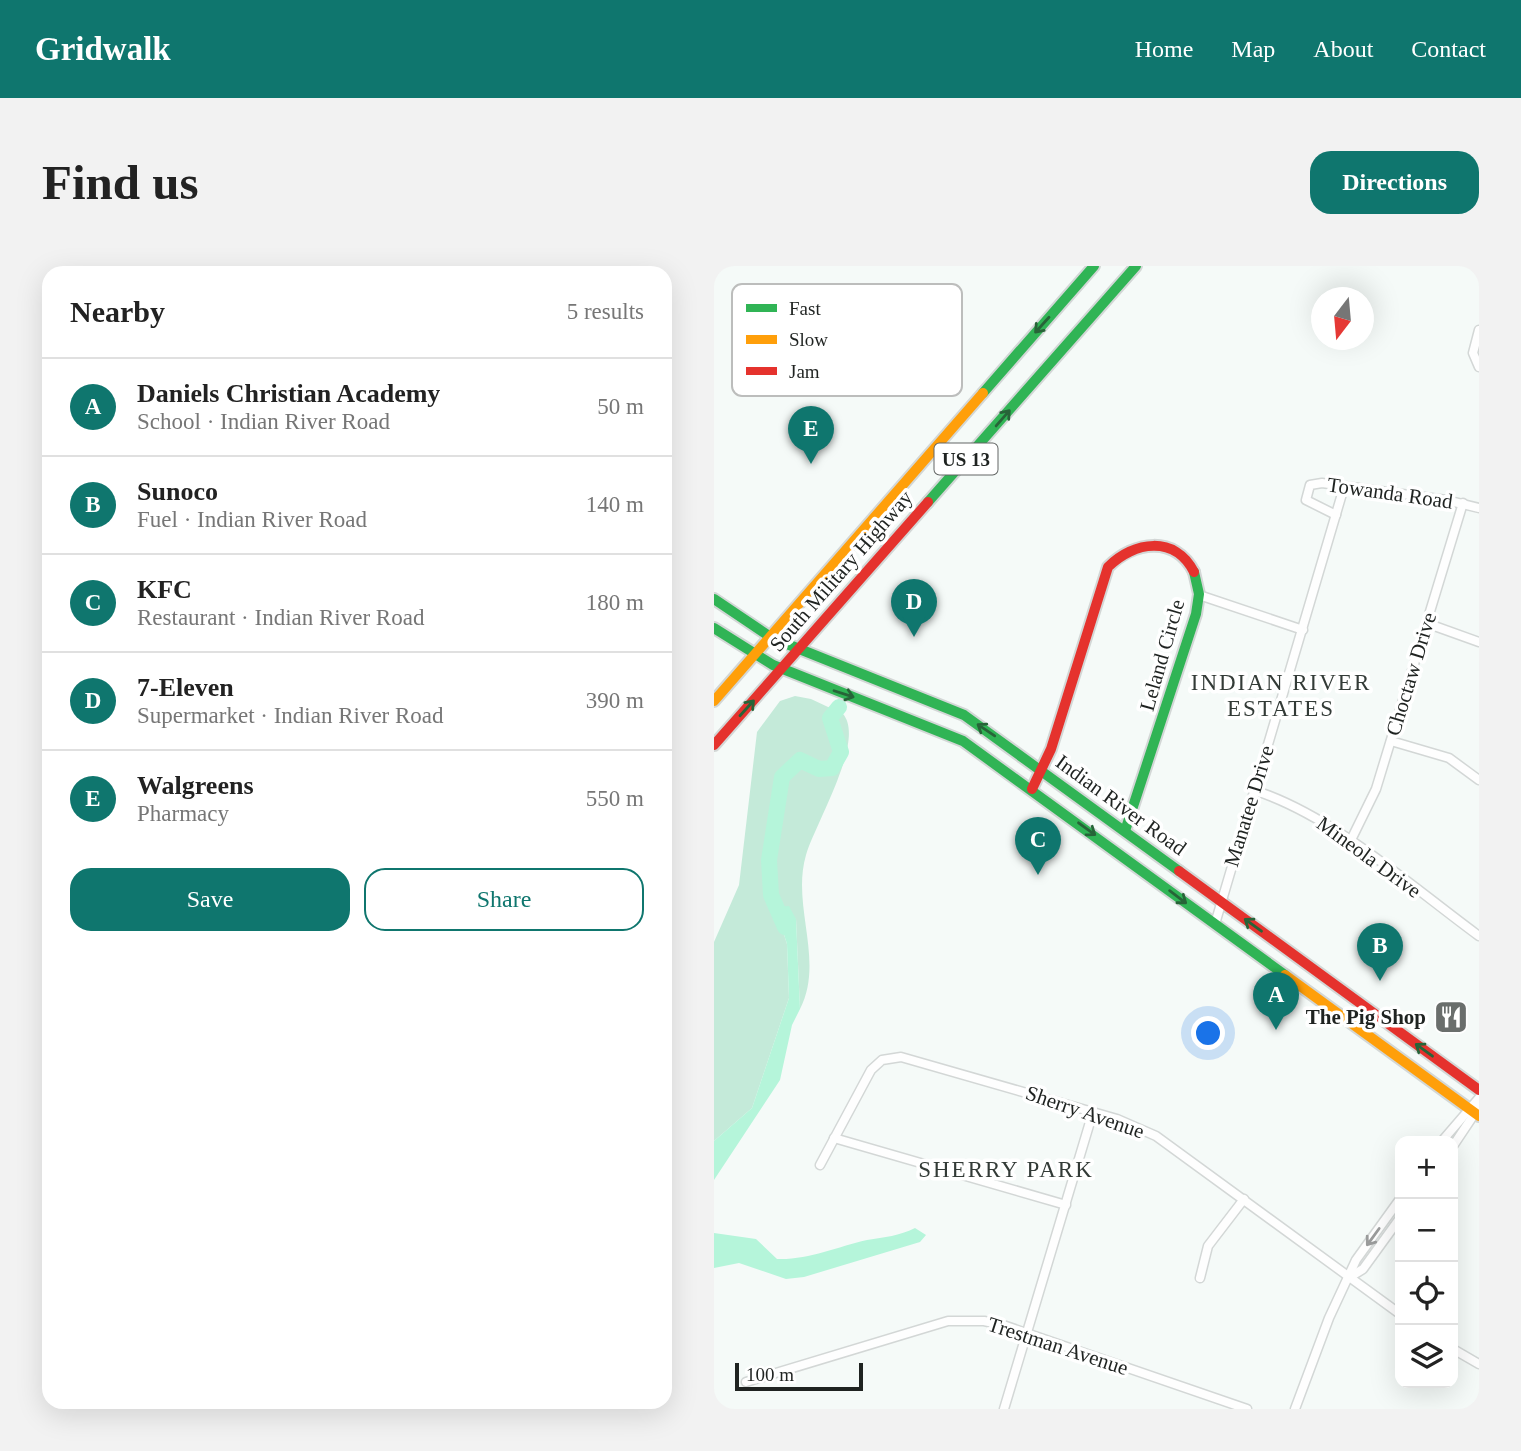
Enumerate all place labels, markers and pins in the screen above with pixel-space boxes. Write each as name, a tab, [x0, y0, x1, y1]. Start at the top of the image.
pin: E	[788, 406, 834, 464]
pin: D	[891, 579, 937, 637]
pin: C	[1015, 817, 1061, 875]
pin: B	[1357, 923, 1403, 981]
pin: A	[1253, 972, 1299, 1030]
restaurant icon: The Pig Shop	[1432, 998, 1470, 1036]
place label: The Pig Shop	[1306, 1005, 1426, 1029]

